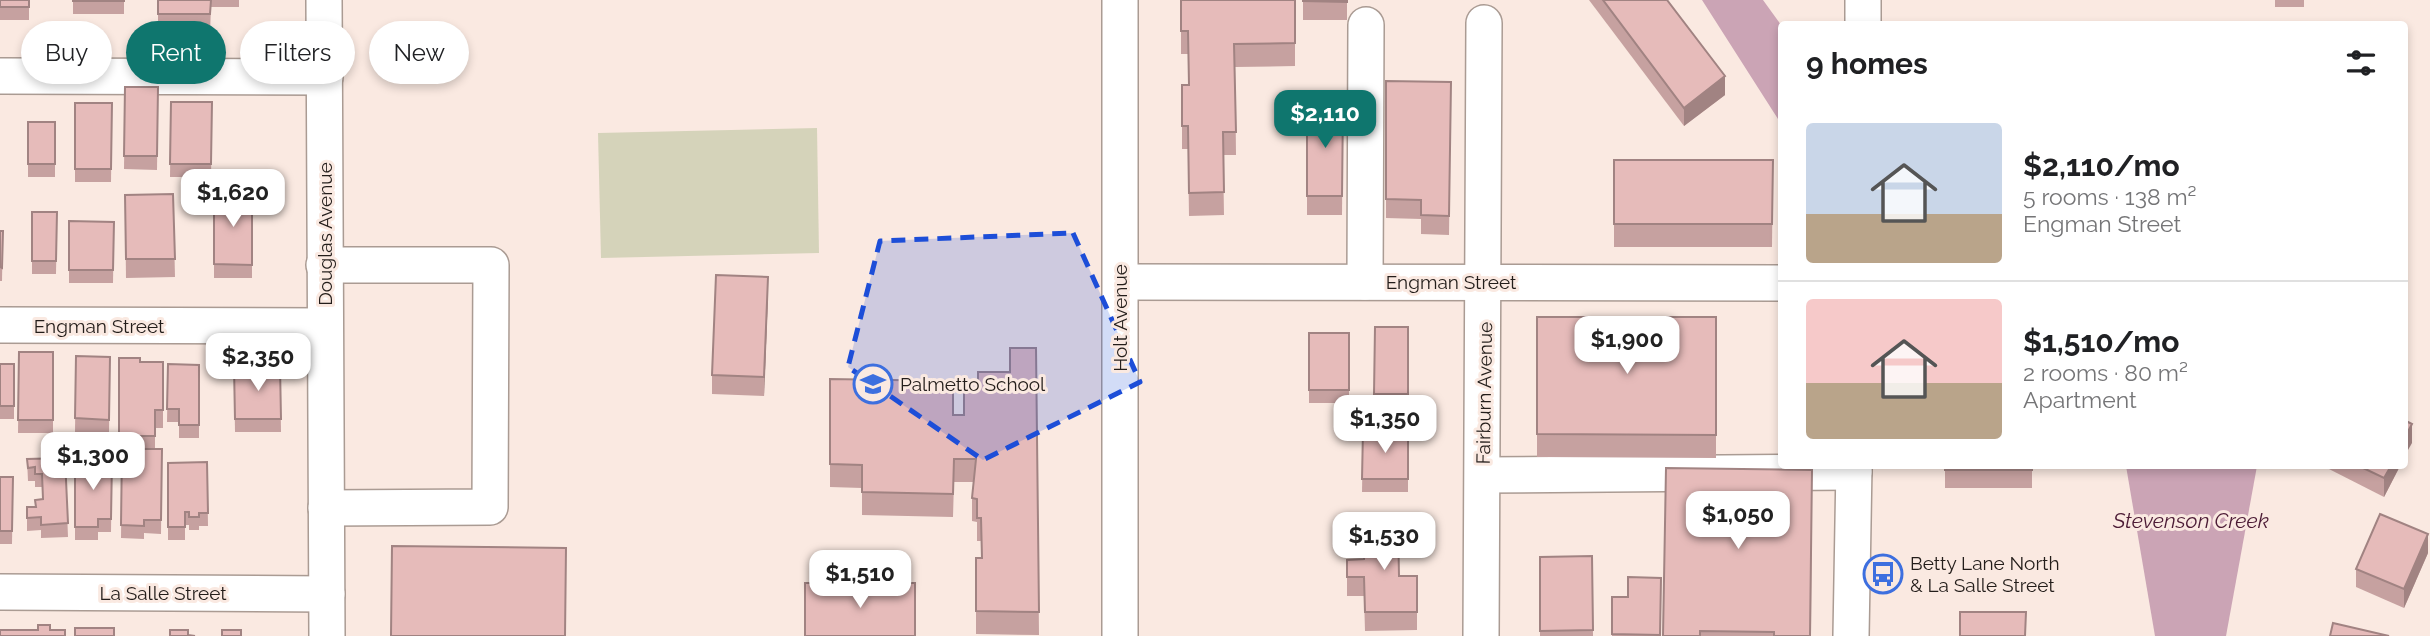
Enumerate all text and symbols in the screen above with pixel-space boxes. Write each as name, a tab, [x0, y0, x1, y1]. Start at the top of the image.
chip: Buy	[21, 21, 112, 84]
chip: Rent	[126, 21, 226, 84]
chip: Filters	[240, 21, 355, 84]
chip: New	[369, 21, 469, 84]
icon: filters	[2342, 44, 2380, 82]
text: 9 homes	[1806, 46, 1928, 81]
pin: $2,110	[1268, 90, 1382, 150]
text: $2,110	[1290, 99, 1360, 126]
text: $2,110/mo	[2023, 148, 2180, 183]
icon: home	[1862, 151, 1946, 235]
street label: Douglas Avenue	[314, 162, 336, 306]
pin: $1,620	[176, 170, 290, 229]
text: $1,620	[197, 178, 269, 205]
text: 5 rooms · 138 m²	[2023, 183, 2197, 210]
text: Engman Street	[2023, 210, 2181, 237]
street label: Holt Avenue	[1109, 264, 1131, 372]
street label: Engman Street	[1386, 271, 1517, 293]
street label: Engman Street	[34, 315, 165, 337]
pin: $1,900	[1570, 316, 1684, 376]
street label: Fairburn Avenue	[1472, 321, 1496, 465]
text: $1,510/mo	[2023, 324, 2179, 359]
text: $1,900	[1590, 325, 1664, 352]
icon: home	[1862, 327, 1946, 411]
pin: $2,350	[201, 334, 315, 393]
text: $2,350	[222, 342, 294, 369]
text: 2 rooms · 80 m²	[2023, 359, 2188, 386]
school or university icon: Palmetto School	[852, 363, 894, 405]
place label: Palmetto School	[900, 373, 1046, 395]
text: Apartment	[2023, 386, 2137, 413]
pin: $1,350	[1328, 396, 1442, 455]
text: $1,350	[1350, 404, 1420, 431]
pin: $1,300	[36, 433, 150, 492]
text: $1,300	[57, 441, 129, 468]
pin: $1,050	[1681, 491, 1795, 551]
text: $1,050	[1702, 500, 1774, 527]
water label: Stevenson Creek	[2112, 508, 2269, 533]
pin: $1,530	[1327, 512, 1441, 572]
text: $1,530	[1349, 521, 1419, 548]
pin: $1,510	[803, 550, 917, 610]
place label: Betty Lane North & La Salle Street	[1910, 552, 2060, 596]
bus stop icon: Betty Lane North & La Salle Street	[1862, 553, 1904, 595]
text: $1,510	[825, 559, 895, 586]
street label: La Salle Street	[99, 582, 227, 604]

